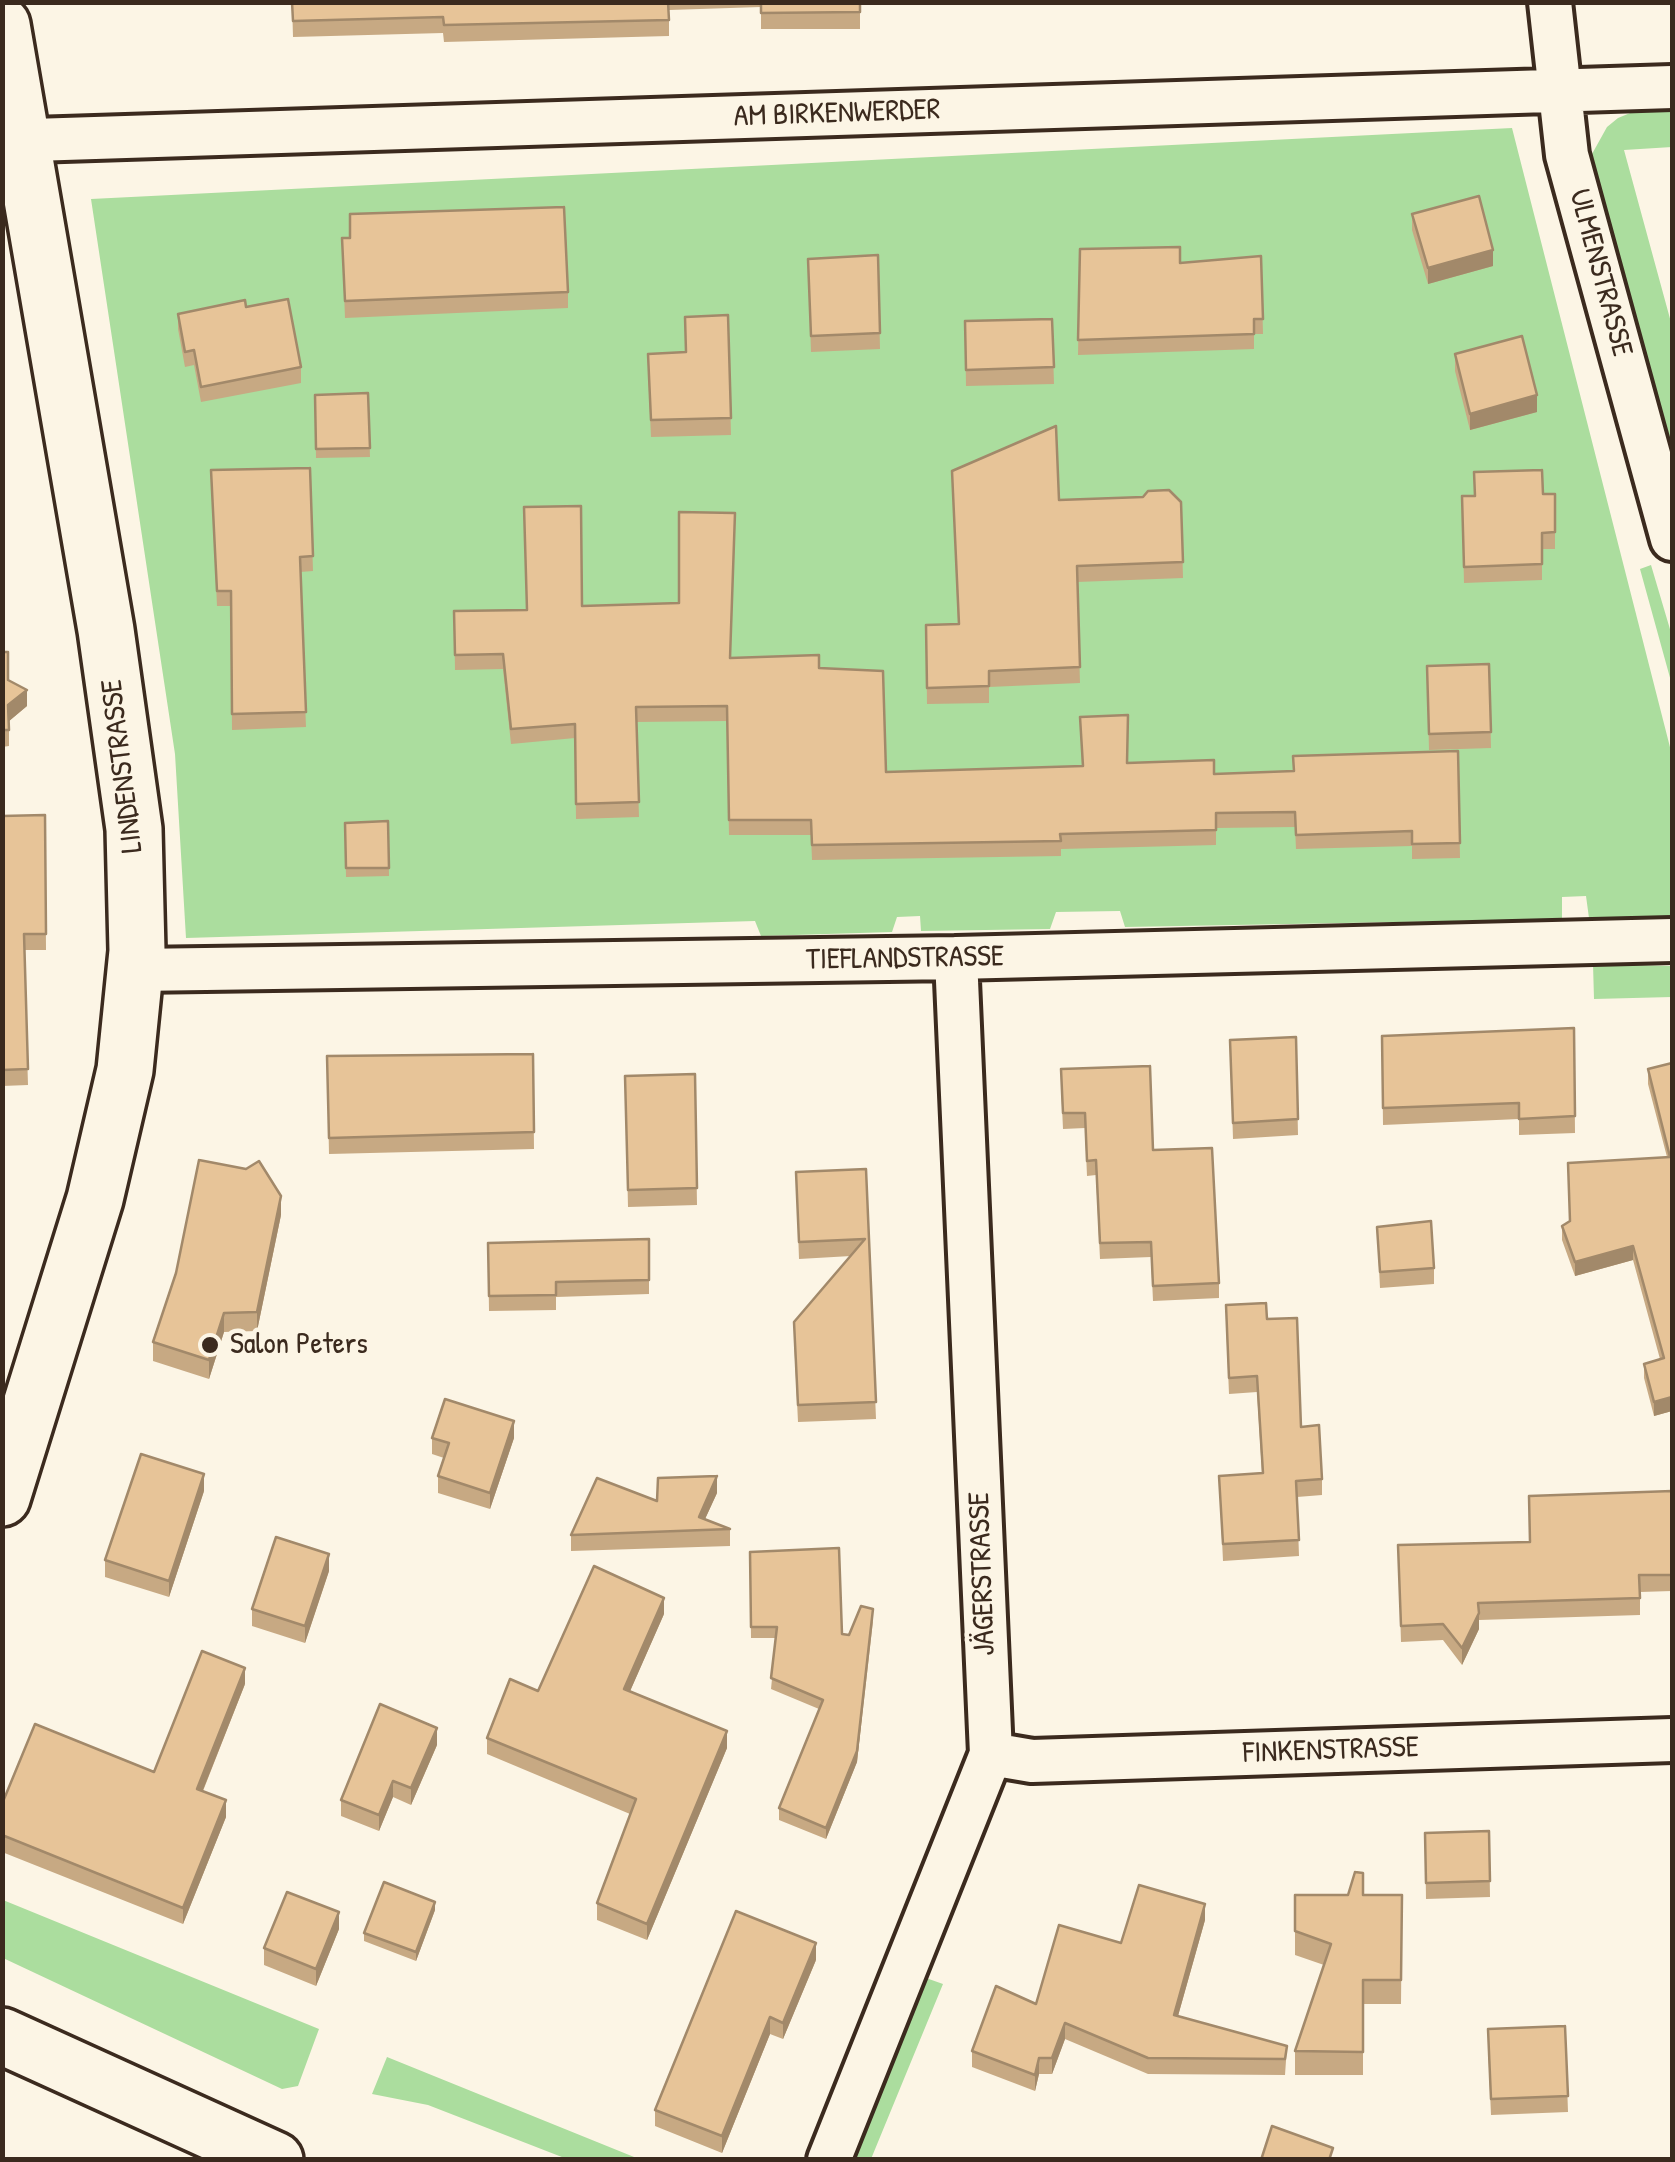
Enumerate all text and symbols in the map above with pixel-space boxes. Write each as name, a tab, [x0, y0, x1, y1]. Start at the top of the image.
street label: AM BIRKENWERDER	[733, 92, 941, 136]
street label: ULMENSTRASSE	[1560, 185, 1640, 361]
street label: LINDENSTRASSE	[95, 677, 151, 855]
street label: TIEFLANDSTRASSE	[805, 939, 1005, 979]
place label: Salon Peters	[230, 1327, 368, 1363]
marker: Salon Peters	[199, 1334, 221, 1356]
street label: JÄGERSTRASSE	[962, 1491, 1004, 1657]
street label: FINKENSTRASSE	[1242, 1730, 1420, 1772]

